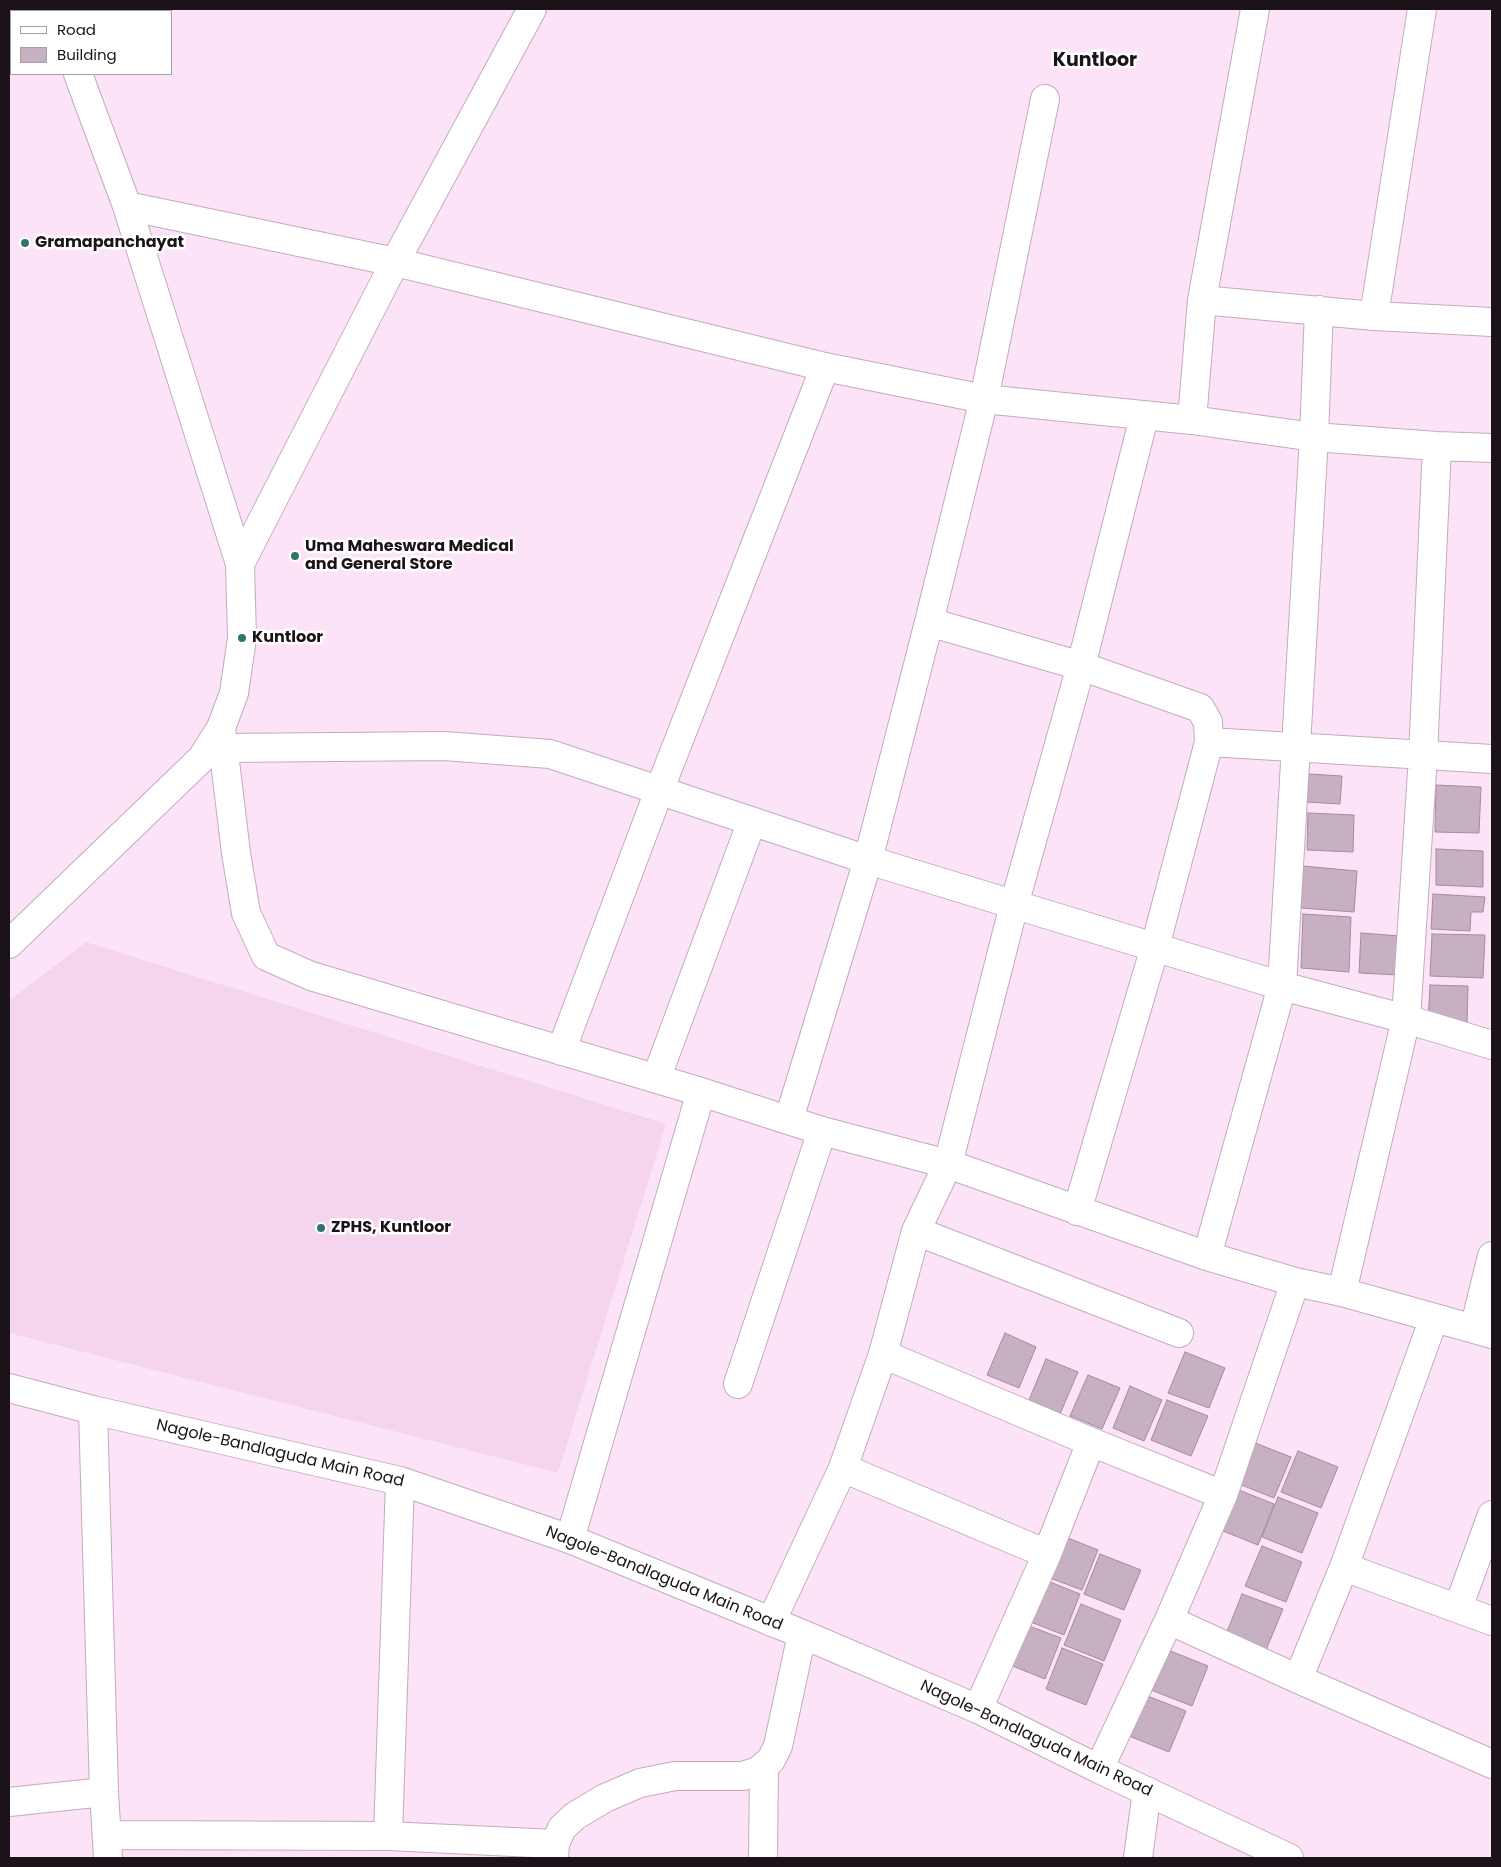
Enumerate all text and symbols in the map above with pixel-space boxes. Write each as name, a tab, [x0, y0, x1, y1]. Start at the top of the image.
legend	[10, 10, 172, 75]
text: Road	[57, 19, 96, 40]
text: Building	[57, 44, 117, 65]
district label: Kuntloor	[1053, 50, 1137, 72]
place label: Gramapanchayat	[35, 233, 184, 253]
marker: Gramapanchayat	[19, 237, 31, 249]
place label: Uma Maheswara Medical and General Store	[305, 537, 514, 575]
marker: Uma Maheswara Medical and General Store	[289, 550, 301, 562]
place label: Kuntloor	[252, 628, 323, 648]
marker: Kuntloor	[236, 632, 248, 644]
place label: ZPHS, Kuntloor	[331, 1218, 451, 1238]
marker: ZPHS, Kuntloor	[315, 1222, 327, 1234]
street label: Nagole-Bandlaguda Main Road	[154, 1416, 406, 1492]
street label: Nagole-Bandlaguda Main Road	[543, 1523, 785, 1635]
street label: Nagole-Bandlaguda Main Road	[917, 1677, 1155, 1801]

